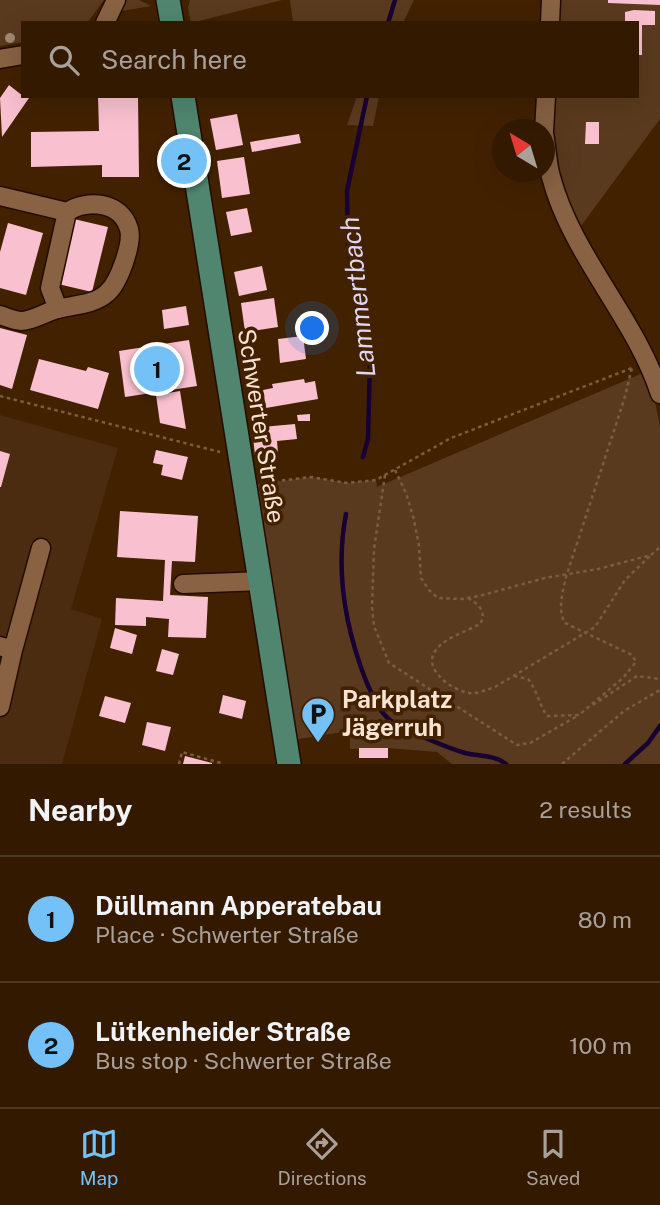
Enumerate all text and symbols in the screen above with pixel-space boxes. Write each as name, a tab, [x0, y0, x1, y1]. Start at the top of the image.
search box	[21, 21, 639, 98]
icon: search	[45, 41, 83, 79]
text: Search here	[101, 44, 247, 75]
north arrow	[492, 119, 555, 182]
pin: 2	[161, 135, 207, 187]
water label: Lammertbach	[334, 215, 381, 379]
your location	[295, 311, 329, 345]
street label: Schwerter Straße	[233, 327, 291, 525]
pin: 1	[134, 343, 180, 395]
place label: Parkplatz Jägerruh	[342, 685, 452, 741]
parking icon: Parkplatz Jägerruh	[299, 695, 337, 744]
text: Nearby	[28, 792, 132, 828]
text: 2 results	[539, 796, 632, 823]
text: Düllmann Apperatebau	[95, 890, 382, 921]
text: 1	[46, 906, 56, 933]
text: 80 m	[578, 906, 632, 933]
text: Place · Schwerter Straße	[95, 921, 359, 948]
text: Lütkenheider Straße	[95, 1016, 351, 1047]
text: 2	[44, 1032, 58, 1059]
text: 100 m	[569, 1032, 632, 1059]
text: Bus stop · Schwerter Straße	[95, 1047, 392, 1074]
tab: Map	[80, 1125, 118, 1189]
tab: Directions	[277, 1125, 367, 1189]
tab: Saved	[526, 1125, 580, 1189]

